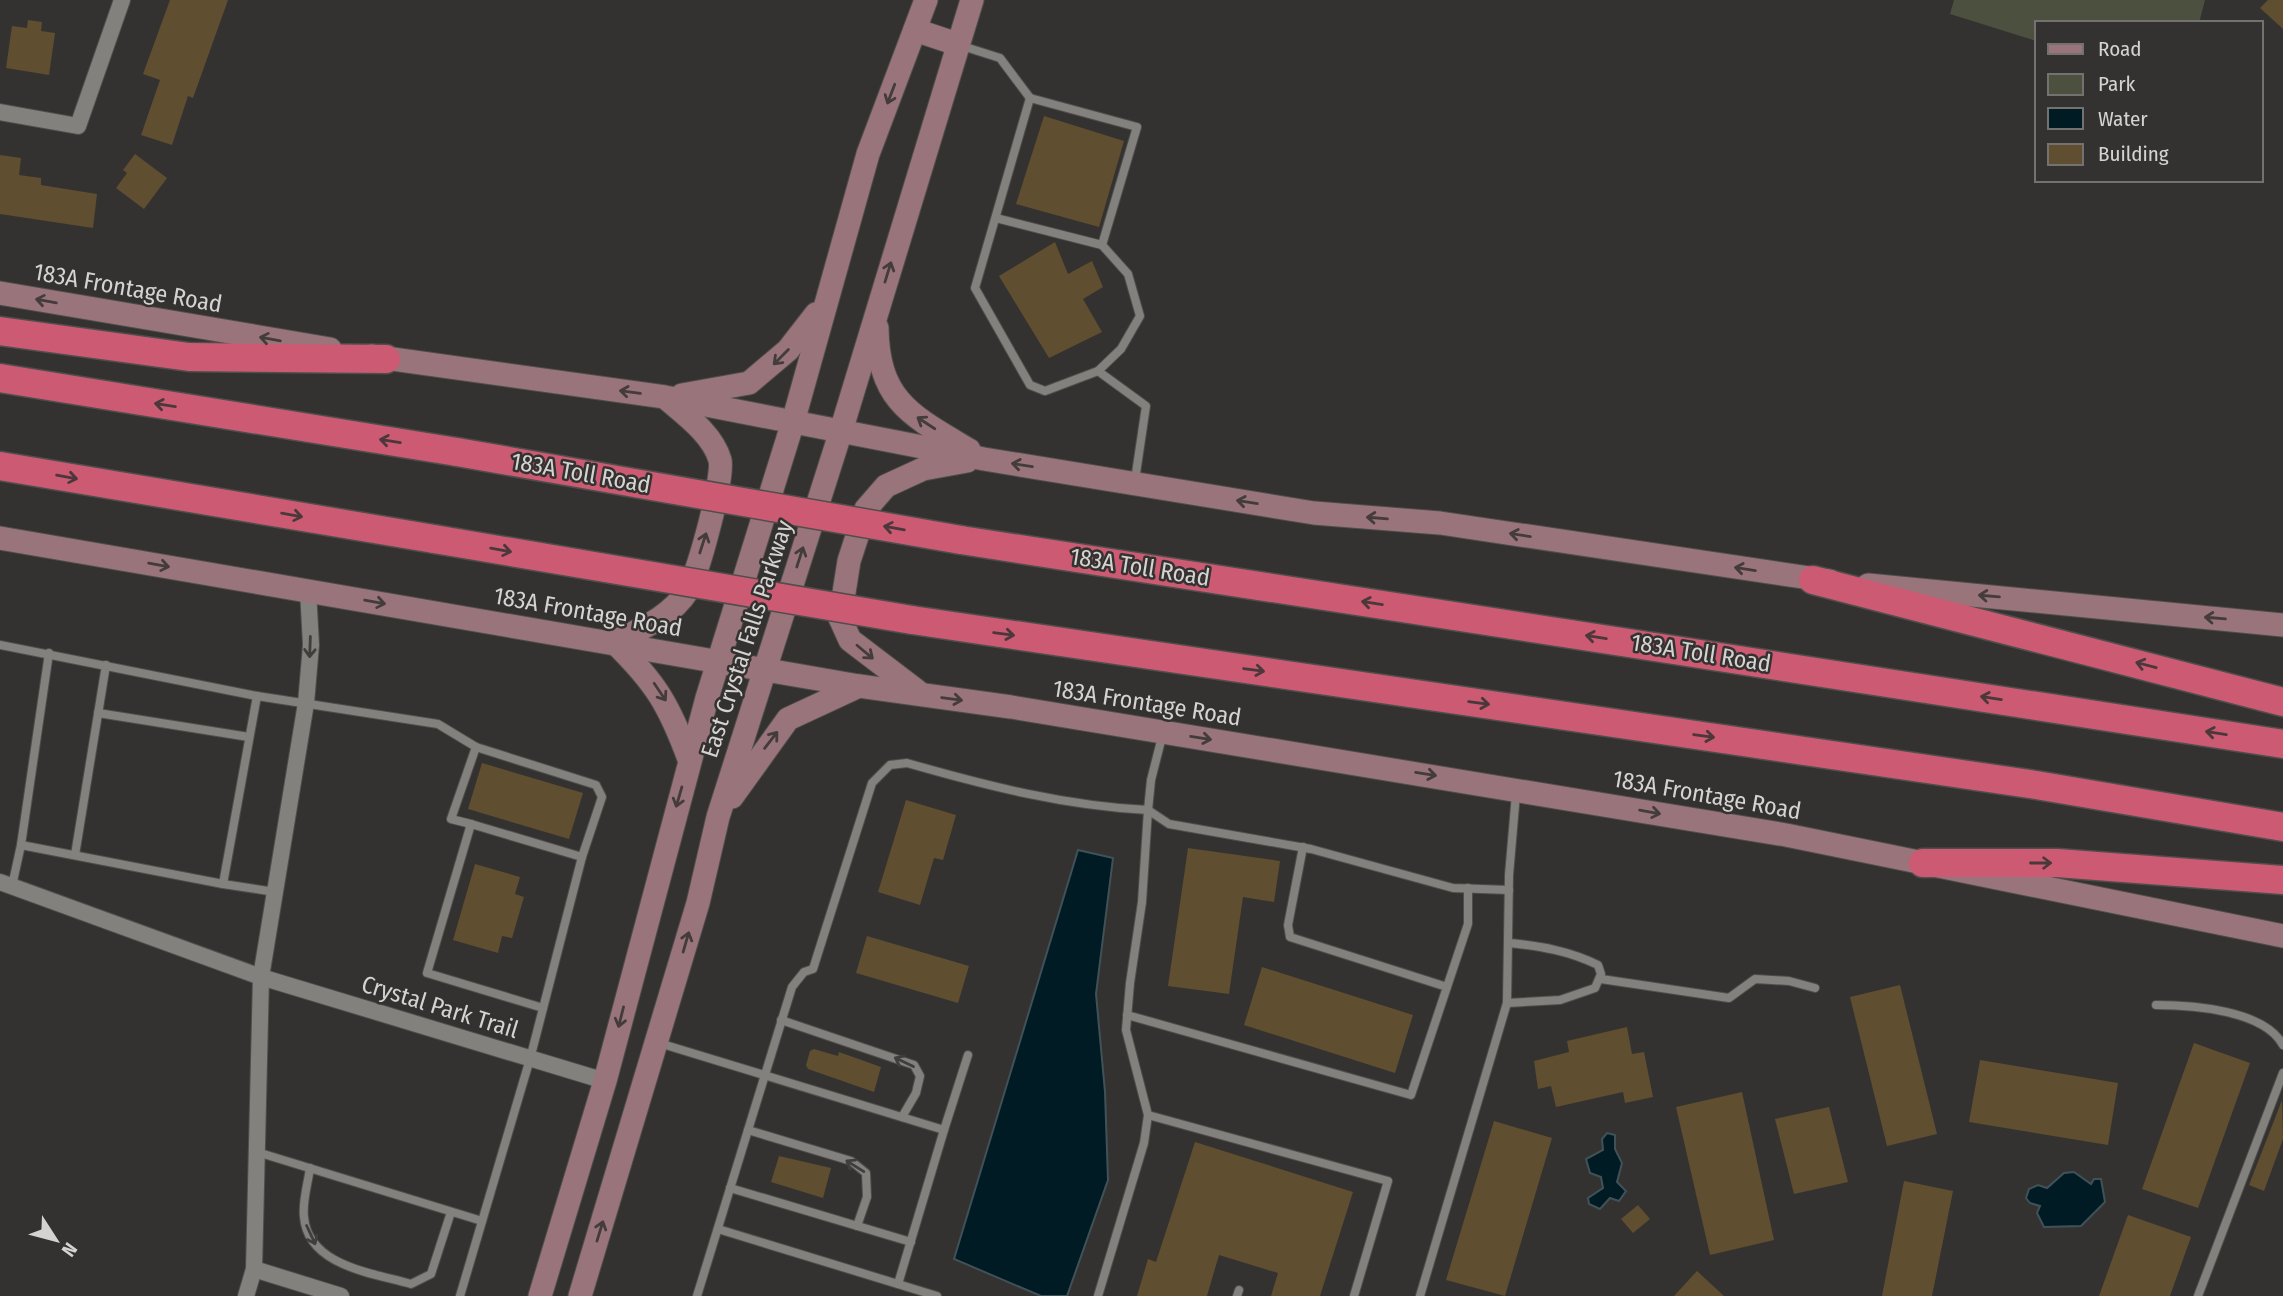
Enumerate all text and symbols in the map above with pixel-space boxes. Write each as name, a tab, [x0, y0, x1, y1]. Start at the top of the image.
legend	[2035, 21, 2262, 182]
text: Road	[2098, 36, 2142, 62]
text: Park	[2098, 71, 2136, 97]
one-way arrow	[884, 83, 896, 105]
text: Water	[2098, 106, 2148, 132]
text: Building	[2098, 141, 2169, 167]
street label: 183A Frontage Road	[32, 258, 224, 318]
one-way arrow	[883, 261, 895, 283]
one-way arrow	[35, 294, 58, 307]
one-way arrow	[259, 332, 282, 345]
one-way arrow	[773, 348, 790, 365]
one-way arrow	[619, 386, 642, 399]
one-way arrow	[155, 398, 177, 411]
one-way arrow	[916, 416, 936, 430]
one-way arrow	[379, 434, 402, 447]
street label: 183A Toll Road	[509, 447, 653, 499]
one-way arrow	[1011, 458, 1034, 471]
one-way arrow	[55, 471, 78, 484]
one-way arrow	[1236, 495, 1259, 508]
one-way arrow	[280, 509, 303, 522]
one-way arrow	[1366, 511, 1389, 524]
street label: East Crystal Falls Parkway	[695, 517, 799, 761]
one-way arrow	[883, 521, 905, 534]
one-way arrow	[1509, 528, 1532, 541]
one-way arrow	[697, 532, 710, 554]
street label: 183A Toll Road	[1068, 542, 1212, 592]
one-way arrow	[489, 544, 512, 557]
one-way arrow	[795, 547, 807, 569]
one-way arrow	[147, 559, 170, 572]
one-way arrow	[1734, 562, 1757, 575]
street label: 183A Frontage Road	[492, 582, 684, 642]
one-way arrow	[1978, 590, 2000, 603]
one-way arrow	[363, 595, 386, 609]
one-way arrow	[1361, 596, 1383, 609]
one-way arrow	[2204, 611, 2227, 624]
one-way arrow	[992, 627, 1015, 640]
street label: 183A Toll Road	[1629, 628, 1773, 678]
one-way arrow	[1586, 630, 1608, 643]
one-way arrow	[303, 635, 317, 658]
one-way arrow	[855, 644, 873, 660]
one-way arrow	[2135, 658, 2157, 671]
one-way arrow	[1242, 664, 1264, 677]
street label: 183A Frontage Road	[1051, 674, 1243, 732]
one-way arrow	[653, 682, 667, 702]
one-way arrow	[1980, 691, 2003, 704]
one-way arrow	[940, 693, 963, 706]
one-way arrow	[1467, 697, 1490, 710]
one-way arrow	[2205, 726, 2227, 739]
one-way arrow	[1692, 730, 1715, 743]
one-way arrow	[763, 732, 778, 750]
one-way arrow	[1189, 732, 1212, 745]
street label: 183A Frontage Road	[1611, 765, 1803, 825]
one-way arrow	[1414, 768, 1437, 781]
one-way arrow	[671, 786, 684, 808]
one-way arrow	[1638, 806, 1661, 819]
one-way arrow	[2029, 856, 2052, 870]
one-way arrow	[680, 932, 693, 954]
street label: Crystal Park Trail	[358, 970, 522, 1044]
one-way arrow	[614, 1005, 627, 1028]
one-way arrow	[894, 1054, 915, 1068]
one-way arrow	[846, 1158, 865, 1173]
north arrow	[21, 1205, 91, 1275]
one-way arrow	[594, 1220, 607, 1242]
one-way arrow	[305, 1224, 318, 1245]
text: N	[57, 1238, 82, 1261]

